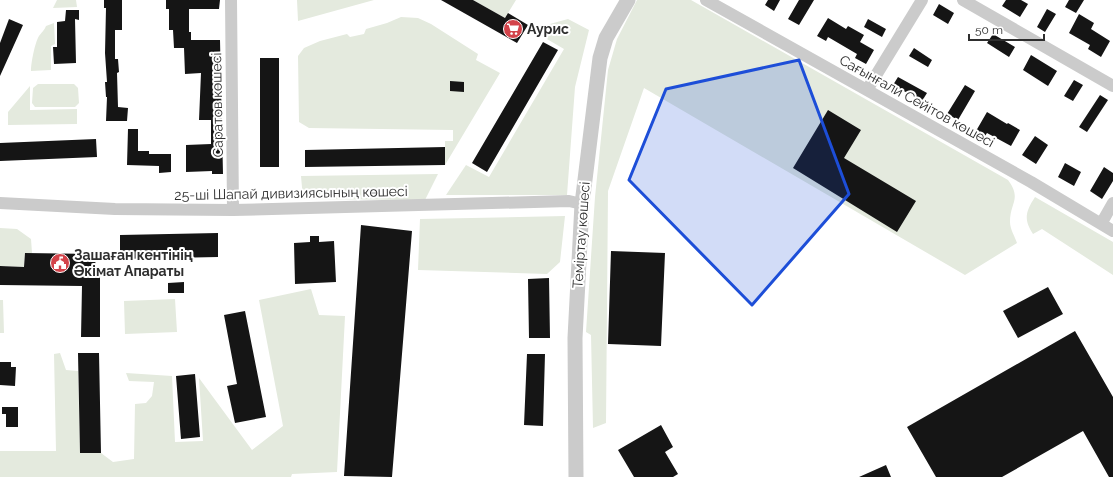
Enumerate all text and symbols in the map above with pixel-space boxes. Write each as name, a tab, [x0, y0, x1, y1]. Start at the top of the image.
scale bar	[969, 16, 1044, 42]
supermarket icon: Аурис	[502, 18, 524, 40]
place label: Аурис	[527, 21, 569, 37]
text: 50 m	[975, 23, 1003, 37]
street label: Саратов көшесі	[208, 52, 226, 158]
street label: Сағынғали Сейітов көшесі	[837, 52, 997, 150]
street label: Теміртау көшесі	[569, 181, 593, 289]
street label: 25-ші Шапай дивизиясының көшесі	[174, 183, 408, 203]
place label: Зашаған кентінің Әкімат Апараты	[74, 247, 193, 279]
public building icon: Зашаған кентінің Әкімат Апараты	[49, 252, 71, 274]

